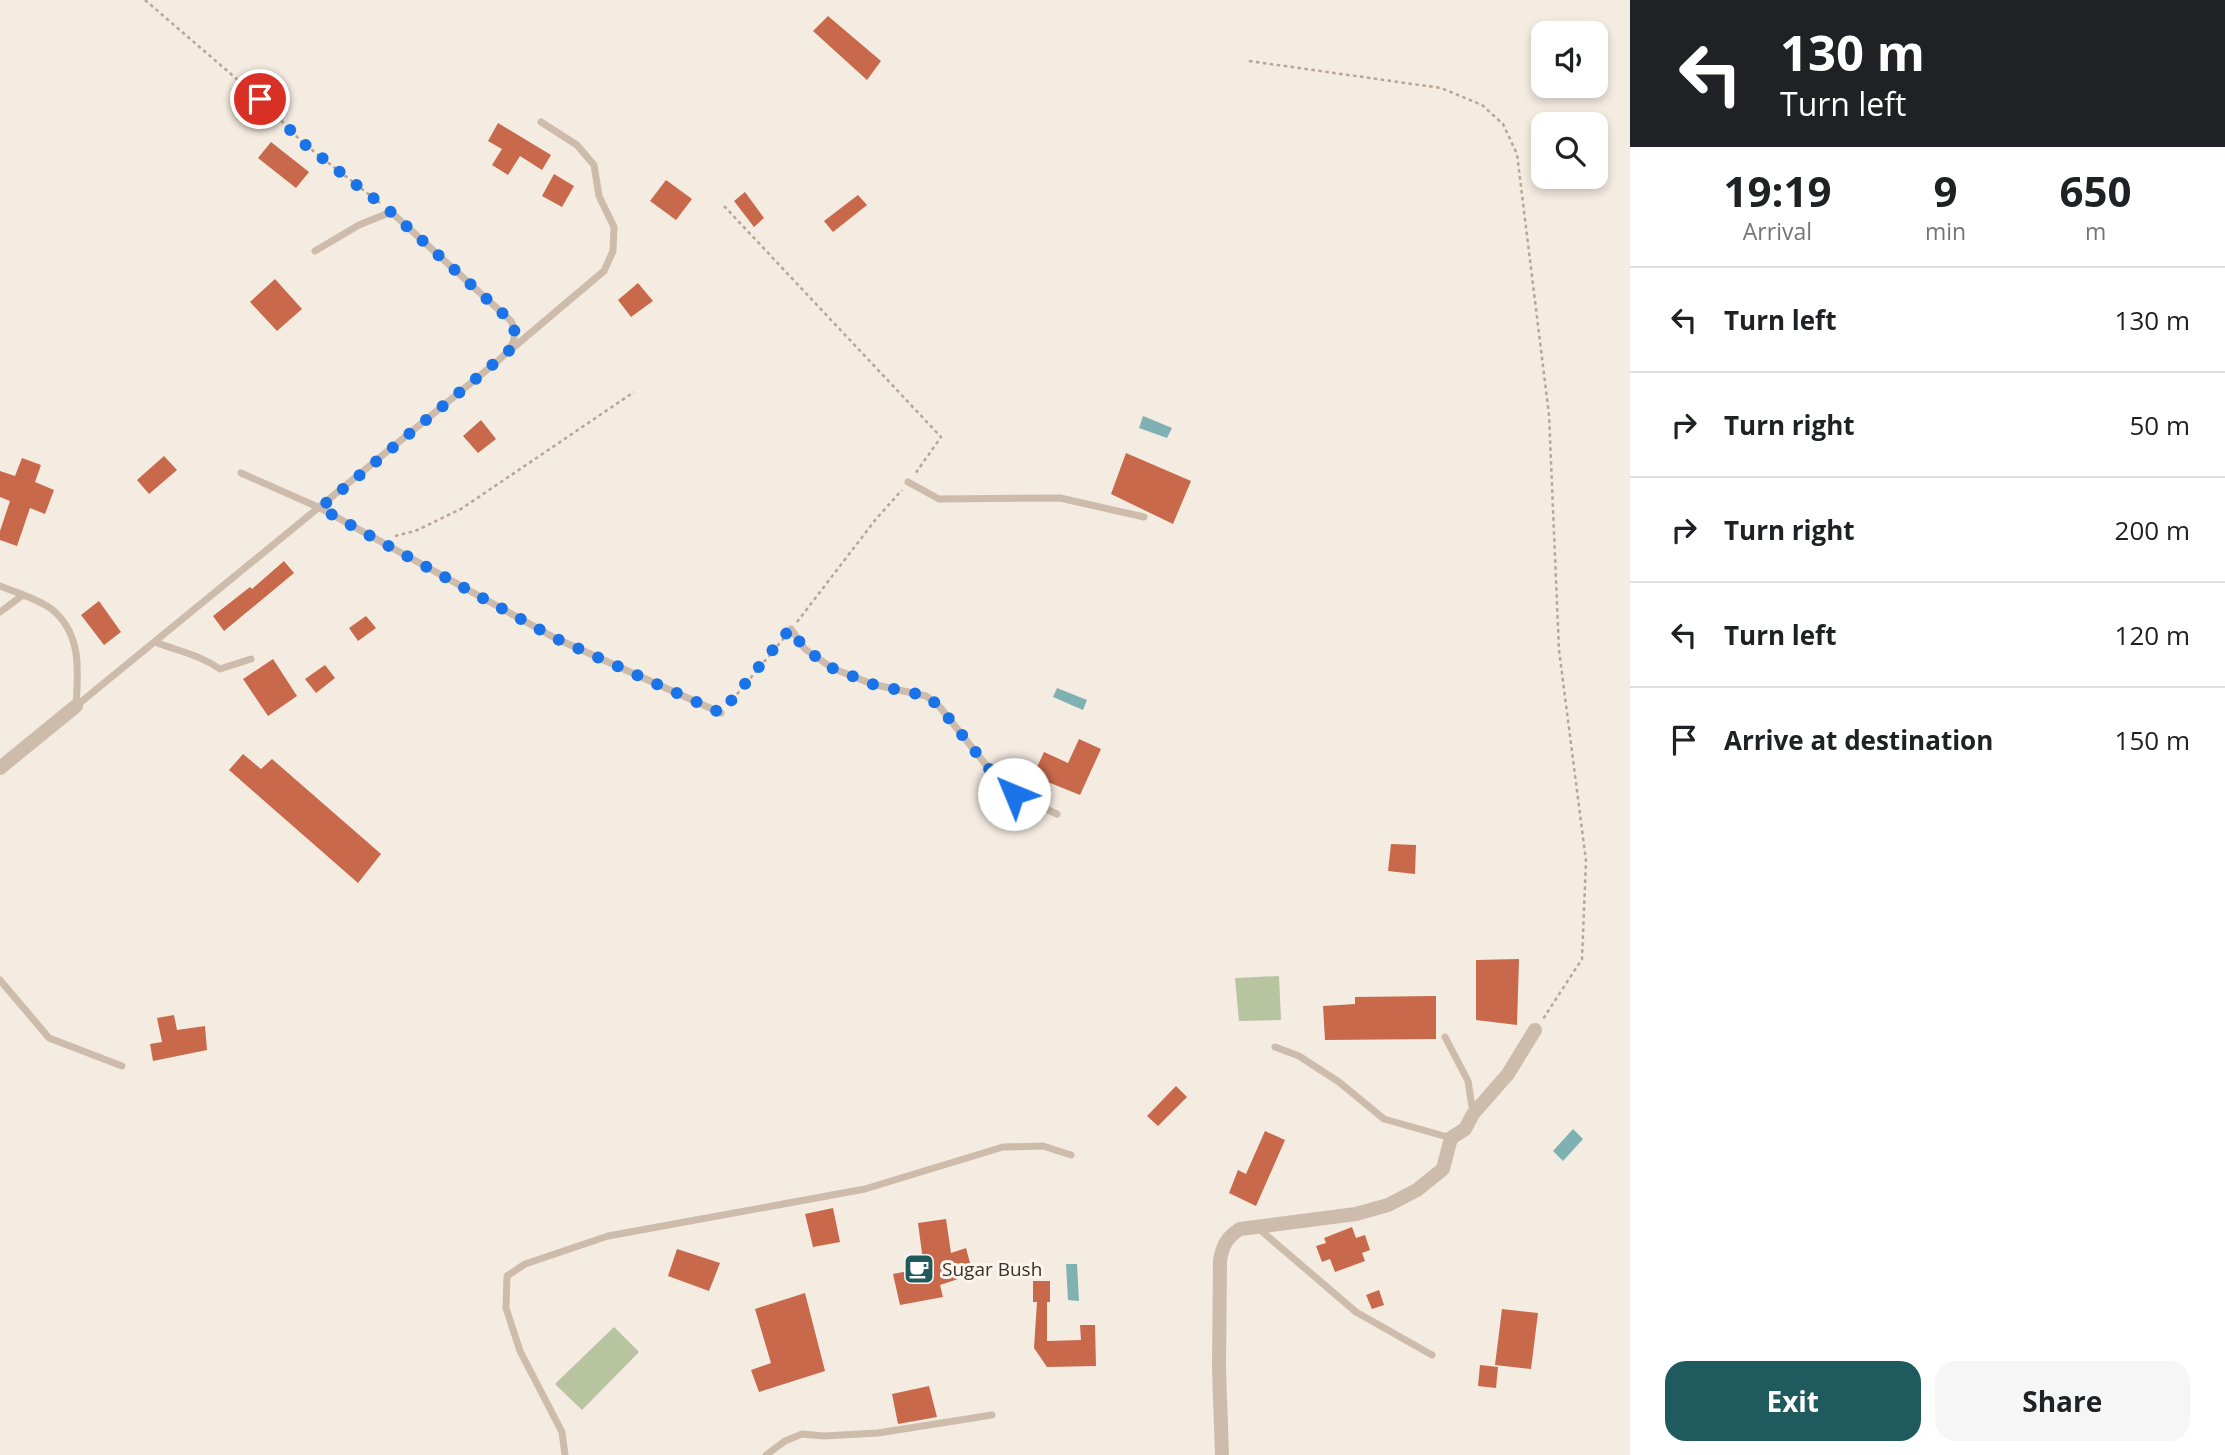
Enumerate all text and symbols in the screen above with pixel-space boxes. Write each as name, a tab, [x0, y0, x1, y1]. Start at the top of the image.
text: 130 m	[1780, 19, 1925, 85]
map controls	[1531, 21, 1608, 189]
button: sound	[1531, 21, 1608, 98]
icon: left	[1665, 28, 1756, 119]
pin	[230, 69, 290, 129]
icon: arrive	[241, 80, 279, 118]
text: Turn left	[1780, 82, 1906, 125]
button: search	[1531, 112, 1608, 189]
text: 19:19	[1723, 162, 1831, 219]
text: 9	[1933, 162, 1958, 219]
text: 650	[2060, 162, 2132, 219]
text: Arrival	[1743, 215, 1812, 247]
text: min	[1925, 215, 1966, 247]
text: m	[2085, 215, 2106, 247]
icon: left	[1665, 301, 1703, 339]
text: Turn left	[1724, 302, 1836, 338]
text: 130 m	[2115, 302, 2190, 338]
icon: right	[1665, 406, 1703, 444]
text: Turn right	[1724, 407, 1855, 443]
text: 50 m	[2129, 407, 2190, 443]
icon: right	[1665, 511, 1703, 549]
text: Turn right	[1724, 512, 1855, 548]
text: 200 m	[2115, 512, 2190, 548]
icon: left	[1665, 616, 1703, 654]
text: Turn left	[1724, 617, 1836, 653]
text: 120 m	[2115, 617, 2190, 653]
icon: arrive	[1665, 721, 1703, 759]
text: Arrive at destination	[1724, 722, 1993, 758]
text: 150 m	[2115, 722, 2190, 758]
position arrow	[977, 757, 1051, 831]
cafe icon: Sugar Bush	[902, 1252, 936, 1286]
place label: Sugar Bush	[942, 1256, 1042, 1282]
button: Exit	[1665, 1361, 1921, 1441]
button: Share	[1935, 1361, 2190, 1441]

